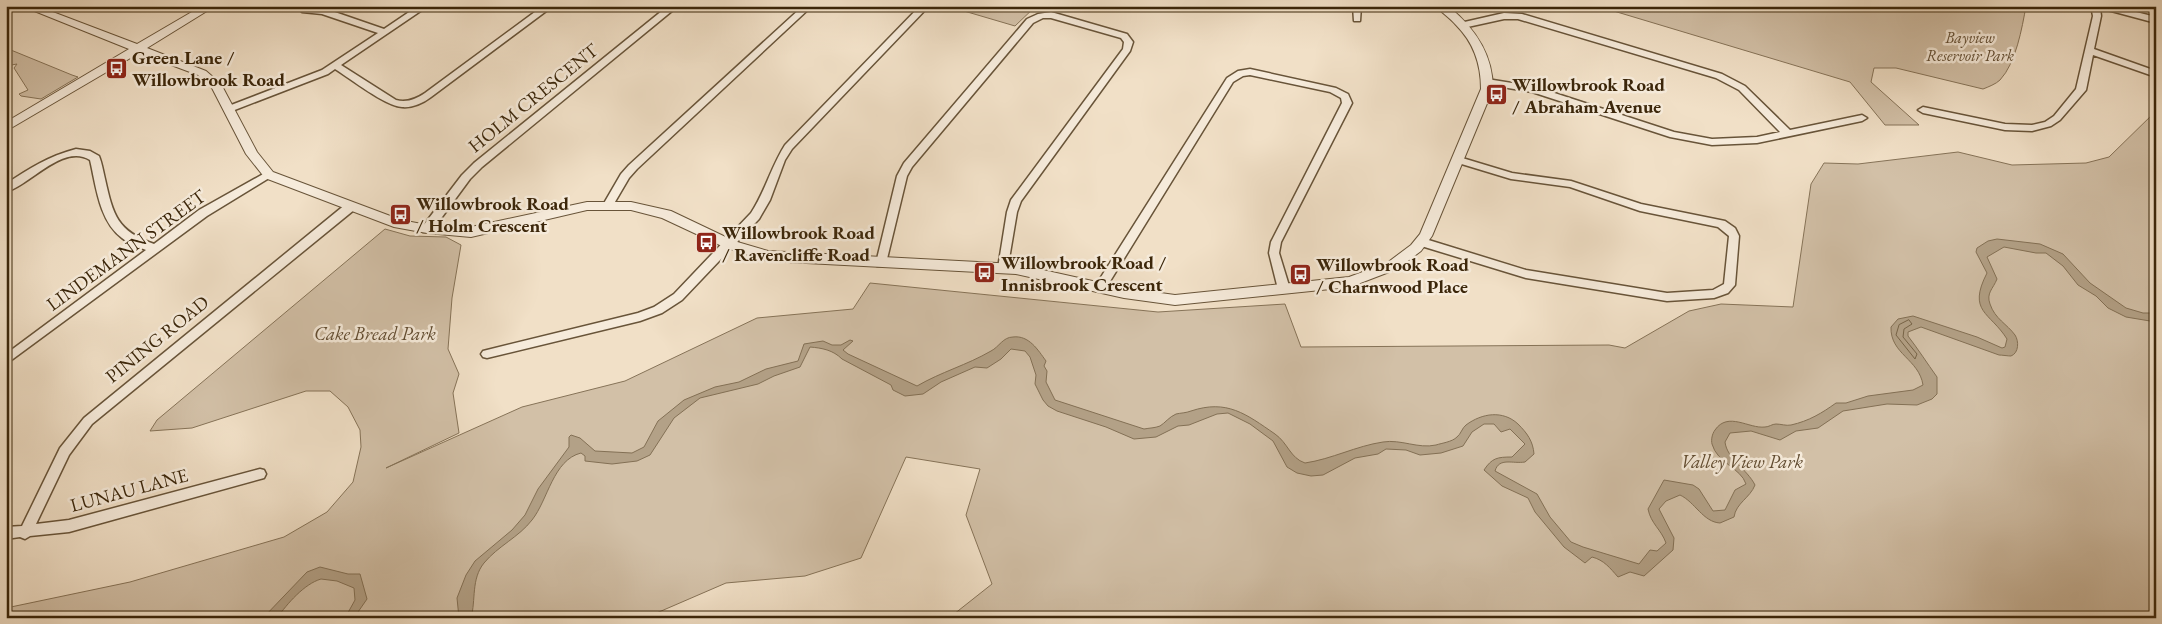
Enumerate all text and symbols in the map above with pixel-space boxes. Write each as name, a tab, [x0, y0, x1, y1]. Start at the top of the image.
park label: Bayview Reservoir Park	[1926, 27, 2015, 66]
street label: HOLM CRESCENT	[463, 38, 603, 158]
place label: Green Lane / Willowbrook Road	[132, 45, 285, 92]
bus stop icon: Green Lane / Willowbrook Road	[104, 56, 128, 80]
place label: Willowbrook Road / Abraham Avenue	[1512, 72, 1665, 119]
bus stop icon: Willowbrook Road / Abraham Avenue	[1484, 83, 1508, 107]
street label: LINDEMANN STREET	[41, 184, 211, 316]
place label: Willowbrook Road / Holm Crescent	[416, 191, 569, 238]
bus stop icon: Willowbrook Road / Holm Crescent	[388, 202, 412, 226]
place label: Willowbrook Road / Ravencliffe Road	[722, 220, 875, 267]
bus stop icon: Willowbrook Road / Ravencliffe Road	[694, 231, 718, 255]
place label: Willowbrook Road / Innisbrook Crescent	[1001, 250, 1166, 297]
place label: Willowbrook Road / Charnwood Place	[1316, 252, 1469, 299]
bus stop icon: Willowbrook Road / Innisbrook Crescent	[973, 261, 997, 285]
bus stop icon: Willowbrook Road / Charnwood Place	[1288, 263, 1312, 287]
street label: PINING ROAD	[100, 290, 214, 388]
park label: Cake Bread Park	[314, 321, 436, 346]
park label: Valley View Park	[1681, 449, 1804, 474]
street label: LUNAU LANE	[67, 462, 191, 518]

